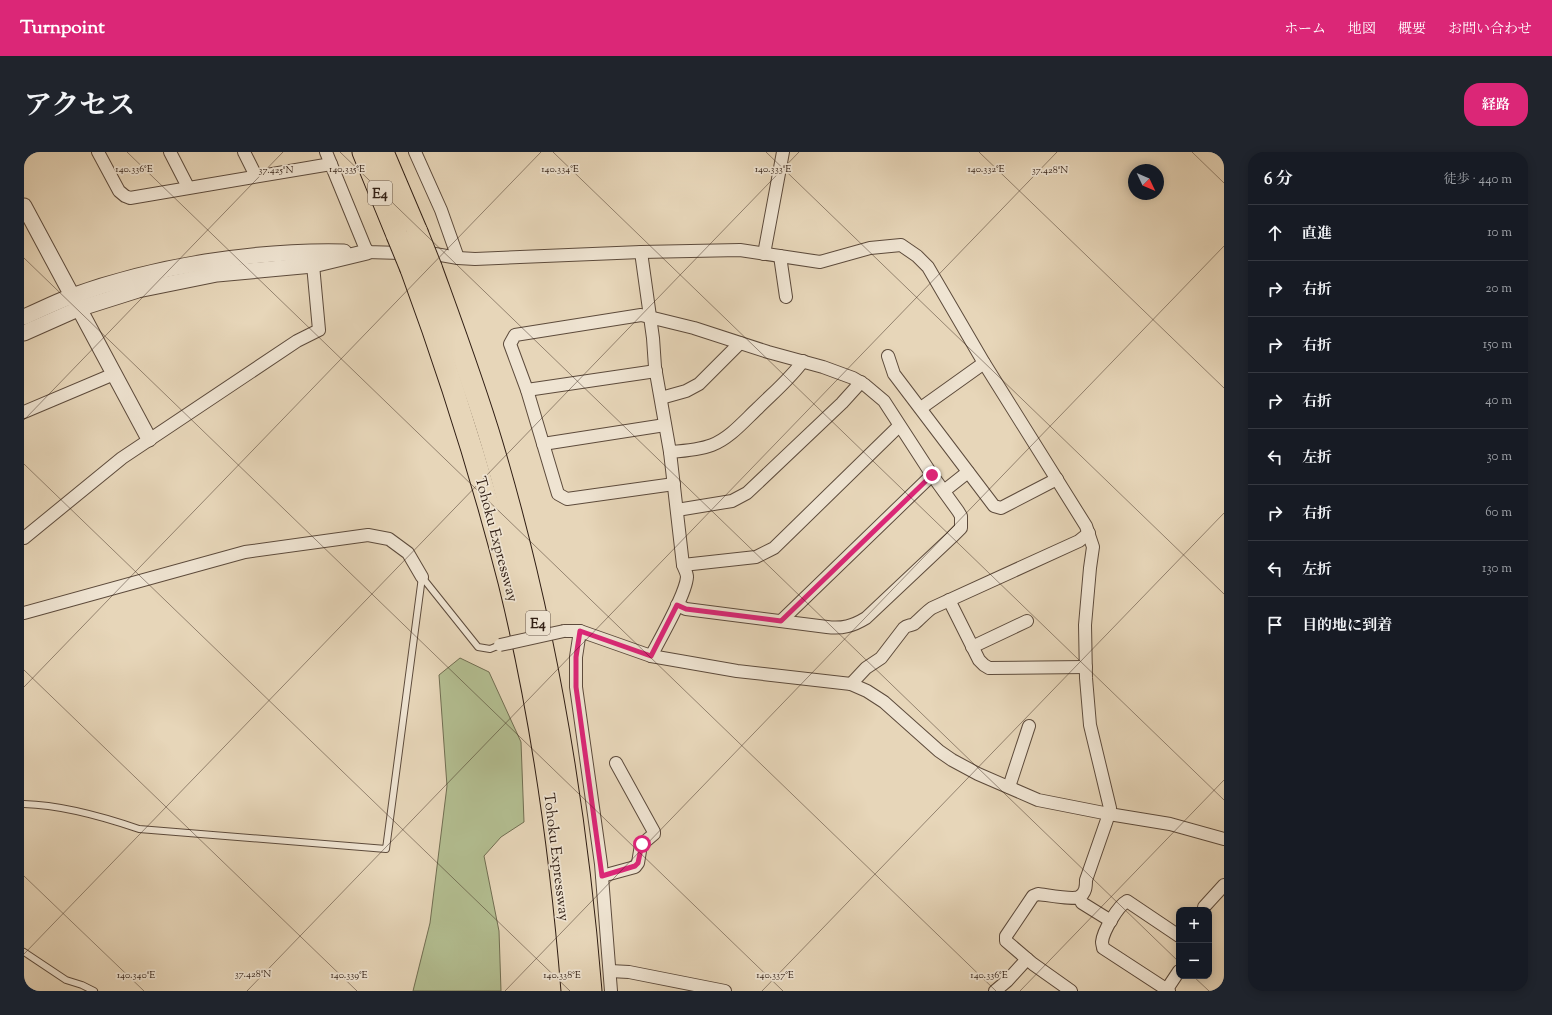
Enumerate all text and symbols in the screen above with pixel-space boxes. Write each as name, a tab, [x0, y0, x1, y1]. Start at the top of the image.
text: Turnpoint	[20, 15, 105, 42]
text: ホーム	[1284, 20, 1326, 40]
text: 地図	[1348, 20, 1376, 40]
text: 概要	[1398, 20, 1426, 40]
text: お問い合わせ	[1448, 20, 1532, 40]
button: 経路	[1464, 83, 1528, 126]
text: アクセス	[24, 87, 135, 127]
text: 140.336°E	[115, 162, 153, 177]
text: 140.335°E	[329, 162, 365, 177]
text: 140.334°E	[541, 162, 579, 177]
text: 140.333°E	[755, 162, 791, 177]
text: 140.332°E	[967, 162, 1005, 177]
text: 37.425°N	[259, 163, 293, 178]
text: 37.428°N	[1032, 163, 1068, 178]
north arrow	[1128, 164, 1164, 200]
text: 6 分	[1264, 168, 1293, 192]
text: 徒歩 · 440 m	[1444, 171, 1512, 189]
road number: E4	[368, 181, 392, 205]
icon: ahead	[1264, 222, 1286, 244]
text: 直進	[1302, 224, 1332, 245]
text: 10 m	[1487, 224, 1512, 242]
icon: right	[1264, 278, 1286, 300]
text: 右折	[1302, 280, 1332, 301]
text: 20 m	[1486, 280, 1512, 298]
icon: right	[1264, 334, 1286, 356]
text: 右折	[1302, 336, 1332, 357]
text: 150 m	[1483, 336, 1512, 354]
icon: right	[1264, 390, 1286, 412]
text: 右折	[1302, 392, 1332, 413]
text: 40 m	[1485, 392, 1512, 410]
icon: left	[1264, 446, 1286, 468]
text: 左折	[1302, 448, 1332, 469]
text: 30 m	[1486, 448, 1512, 466]
route end	[923, 466, 941, 484]
street label: Tohoku Expressway	[469, 474, 523, 605]
icon: right	[1264, 502, 1286, 524]
text: 右折	[1302, 504, 1332, 525]
text: 60 m	[1485, 504, 1512, 522]
icon: left	[1264, 558, 1286, 580]
text: 左折	[1302, 560, 1332, 581]
text: 130 m	[1482, 560, 1512, 578]
road number: E4	[526, 611, 550, 635]
icon: arrive	[1264, 614, 1286, 636]
text: 目的地に到着	[1302, 616, 1392, 637]
street label: Tohoku Expressway	[537, 792, 574, 923]
route start	[633, 835, 651, 853]
map controls	[1176, 907, 1212, 979]
button: +	[1176, 907, 1212, 943]
button: −	[1176, 943, 1212, 979]
text: 37.428°N	[235, 967, 271, 982]
text: 140.340°E	[117, 968, 155, 983]
text: 140.339°E	[330, 968, 368, 983]
text: 140.338°E	[543, 968, 581, 983]
text: 140.337°E	[756, 968, 794, 983]
text: 140.336°E	[970, 968, 1008, 983]

